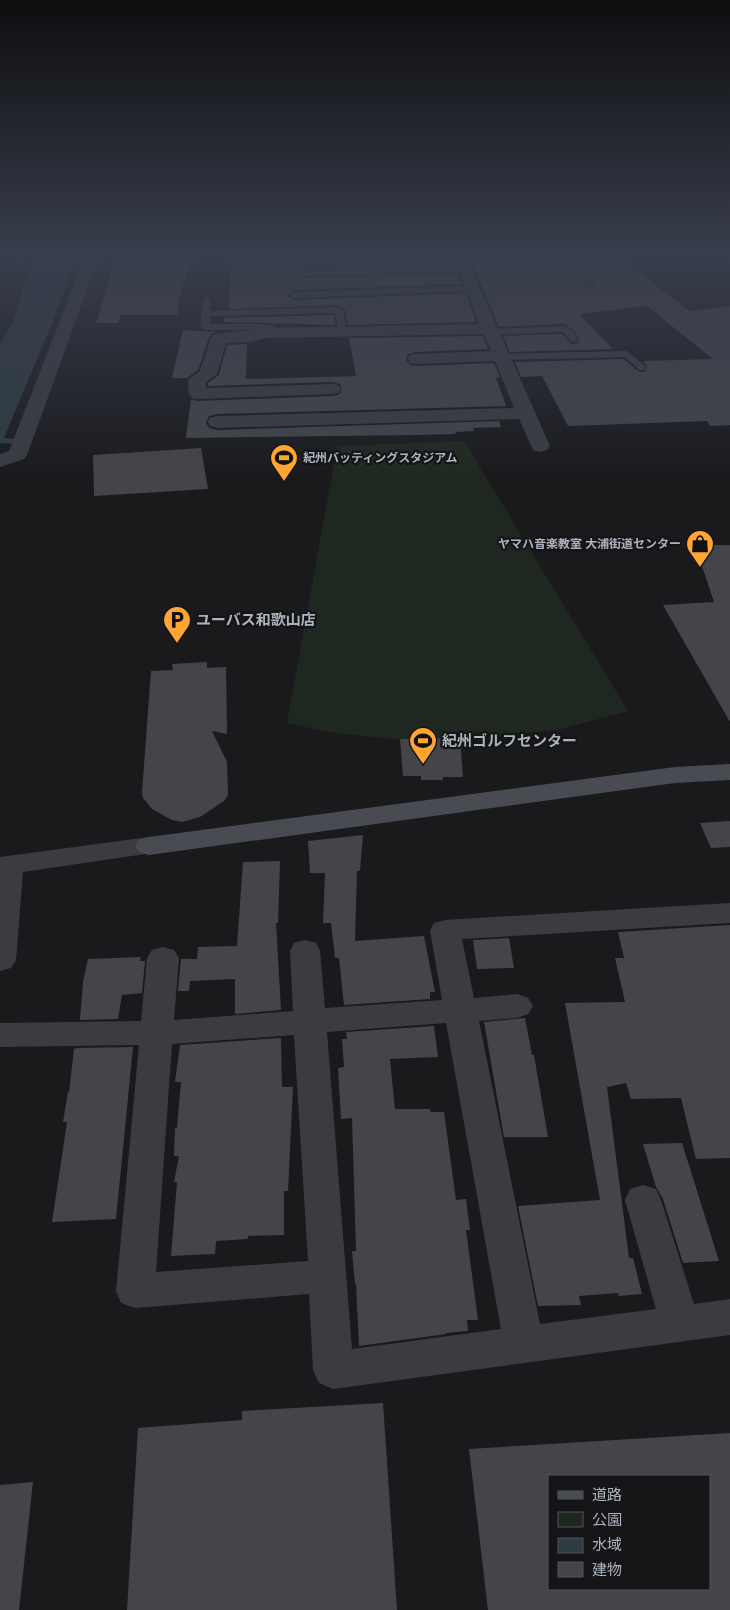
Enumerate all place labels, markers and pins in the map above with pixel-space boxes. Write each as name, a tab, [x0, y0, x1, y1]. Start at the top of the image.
sports icon: 紀州バッティングスタジアム	[269, 443, 299, 482]
place label: 紀州バッティングスタジアム	[303, 451, 457, 465]
shop icon: ヤマハ音楽教室 大浦街道センター	[685, 529, 715, 568]
place label: ヤマハ音楽教室 大浦街道センター	[498, 537, 681, 551]
parking icon: ユーバス和歌山店	[162, 605, 192, 644]
place label: ユーバス和歌山店	[196, 611, 316, 629]
sports icon: 紀州ゴルフセンター	[408, 726, 438, 765]
place label: 紀州ゴルフセンター	[442, 732, 577, 750]

